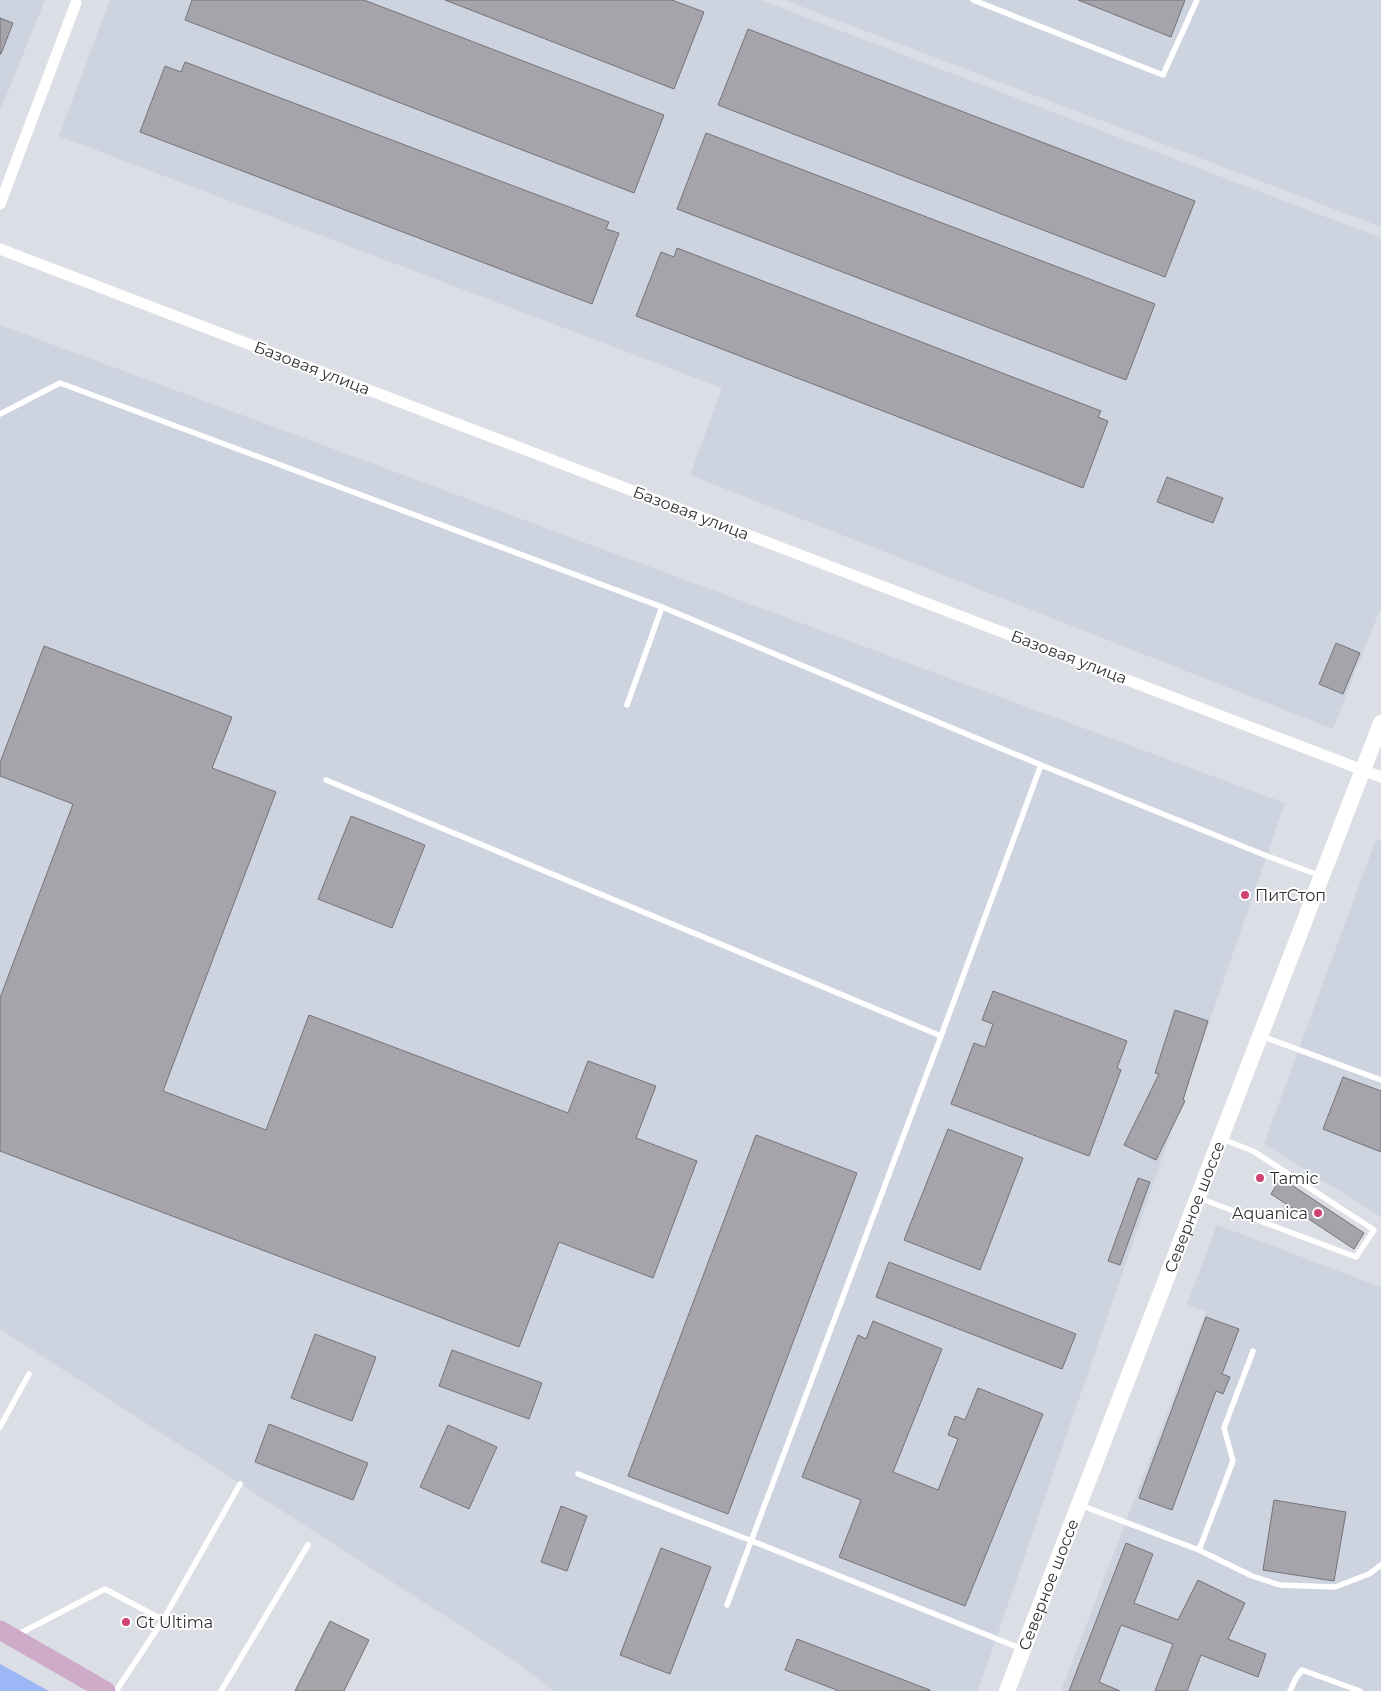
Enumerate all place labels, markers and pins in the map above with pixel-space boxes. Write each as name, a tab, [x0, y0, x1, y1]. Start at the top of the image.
place label: ПитСтоп	[1255, 886, 1326, 905]
marker: ПитСтоп	[1239, 889, 1251, 901]
place label: Tamic	[1270, 1169, 1318, 1188]
marker: Tamic	[1254, 1172, 1266, 1184]
place label: Aquanica	[1232, 1204, 1308, 1223]
marker: Aquanica	[1312, 1207, 1324, 1219]
place label: Gt Ultima	[136, 1613, 213, 1632]
marker: Gt Ultima	[120, 1616, 132, 1628]

